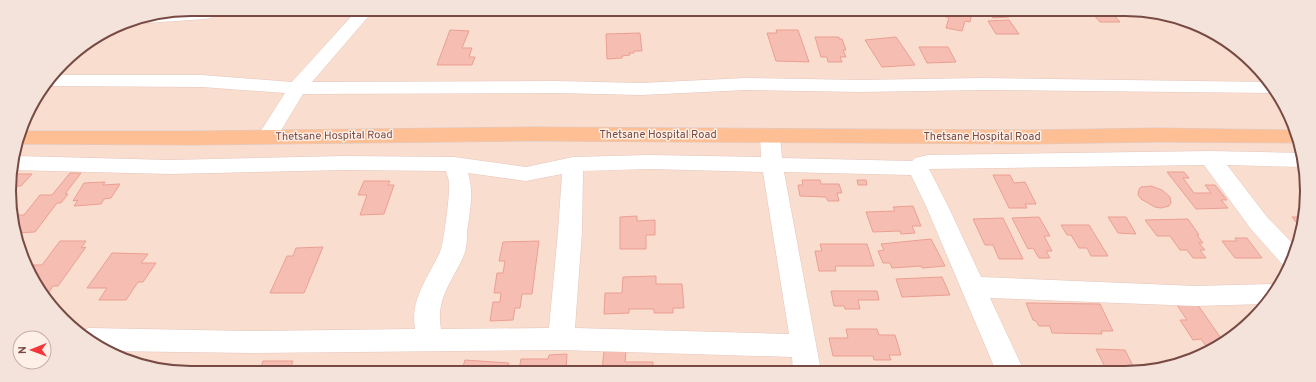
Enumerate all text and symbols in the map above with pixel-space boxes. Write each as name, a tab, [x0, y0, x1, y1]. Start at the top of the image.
street label: Thetsane Hospital Road	[275, 128, 393, 144]
street label: Thetsane Hospital Road	[599, 128, 717, 142]
street label: Thetsane Hospital Road	[923, 130, 1041, 144]
north arrow	[12, 330, 52, 370]
text: N	[16, 346, 30, 354]

